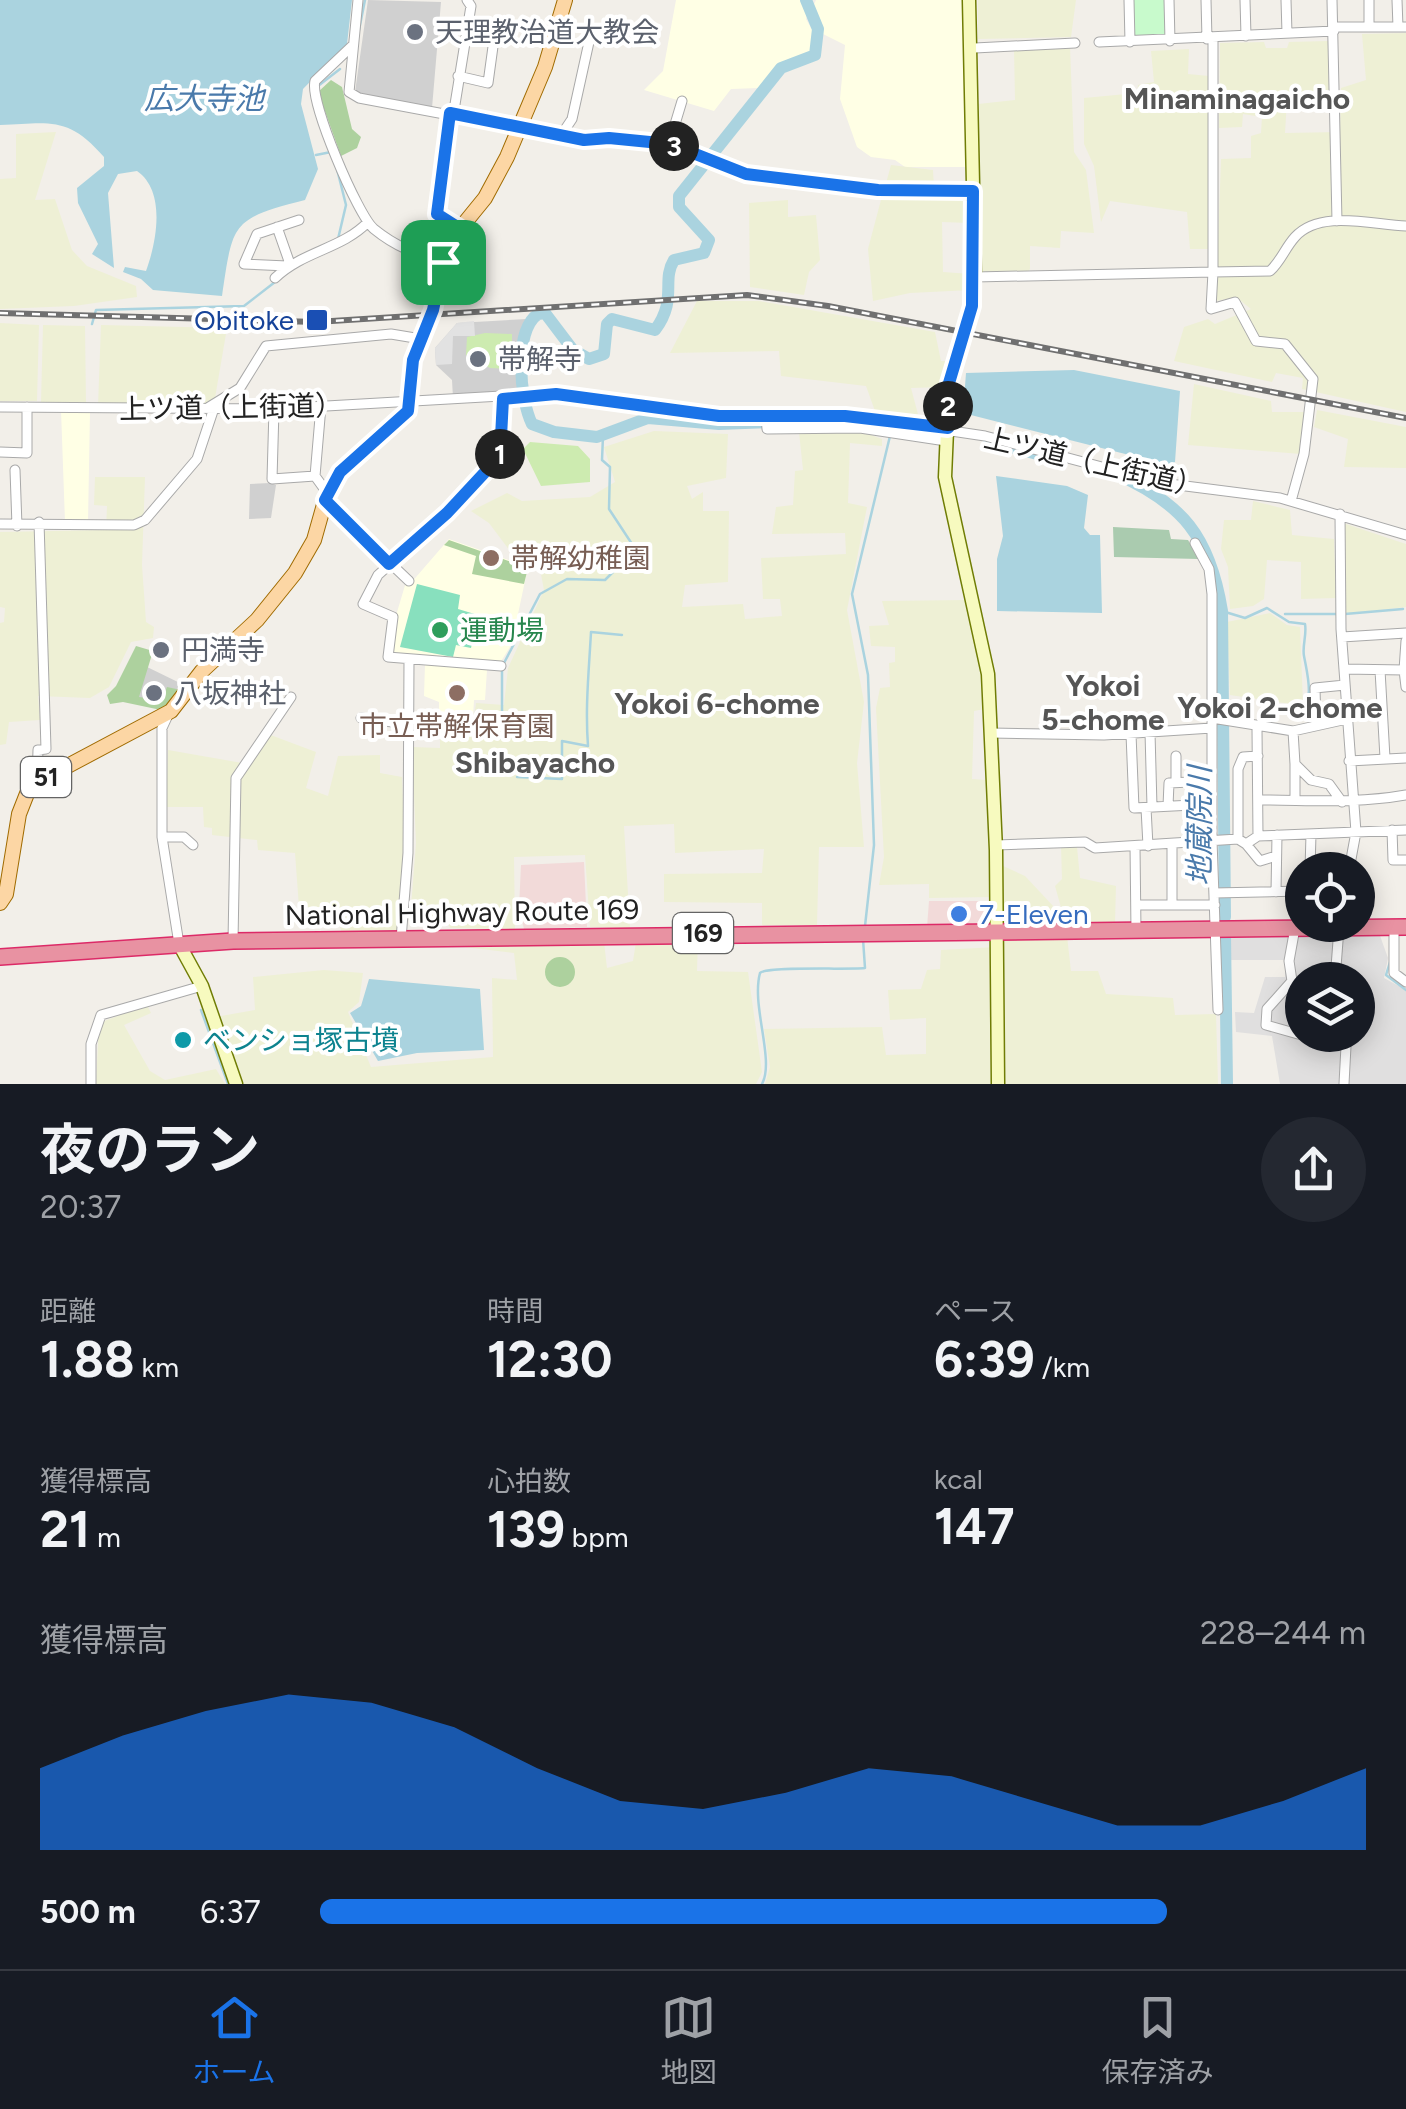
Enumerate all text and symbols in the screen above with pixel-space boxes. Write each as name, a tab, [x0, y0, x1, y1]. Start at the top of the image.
place label: 天理教治道大教会	[435, 15, 659, 49]
marker: 天理教治道大教会	[404, 21, 426, 43]
water label: 広大寺池	[144, 80, 267, 117]
district label: Minaminagaicho	[1124, 80, 1350, 117]
pin: 3	[649, 121, 699, 171]
text: 3	[666, 129, 682, 163]
pin	[401, 220, 486, 305]
icon: arrive	[416, 235, 471, 290]
place label: Obitoke	[194, 303, 294, 337]
marker: Obitoke	[304, 307, 330, 333]
place label: 帯解寺	[498, 342, 582, 376]
marker: 帯解寺	[467, 348, 489, 370]
pin: 2	[923, 381, 973, 431]
street label: 上ツ道（上街道）	[119, 388, 343, 426]
text: 2	[940, 389, 956, 423]
street label: 上ツ道（上街道）	[981, 420, 1207, 504]
pin: 1	[475, 429, 525, 479]
text: 1	[494, 437, 506, 471]
place label: 帯解幼稚園	[511, 541, 651, 575]
marker: 帯解幼稚園	[480, 547, 502, 569]
place label: 運動場	[460, 613, 544, 647]
marker: 運動場	[429, 619, 451, 641]
place label: 円満寺	[181, 633, 265, 667]
marker: 円満寺	[150, 639, 172, 661]
district label: Yokoi 5-chome	[1041, 667, 1165, 738]
place label: 八坂神社	[174, 676, 286, 710]
marker: 八坂神社	[143, 682, 165, 704]
marker: 市立帯解保育園	[446, 682, 468, 704]
district label: Yokoi 6-chome	[614, 685, 820, 722]
district label: Yokoi 2-chome	[1177, 689, 1383, 726]
place label: 市立帯解保育園	[359, 709, 555, 743]
district label: Shibayacho	[455, 744, 615, 781]
road number: 51	[21, 757, 71, 797]
water label: 地蔵院川	[1181, 763, 1218, 886]
map controls	[1285, 852, 1375, 1052]
button: locate	[1285, 852, 1375, 942]
street label: National Highway Route 169	[285, 892, 639, 932]
place label: 7-Eleven	[979, 897, 1089, 931]
marker: 7-Eleven	[948, 903, 970, 925]
road number: 169	[673, 913, 733, 953]
button: layers	[1285, 962, 1375, 1052]
place label: ベンショ塚古墳	[203, 1023, 399, 1057]
marker: ベンショ塚古墳	[172, 1029, 194, 1051]
text: 夜のラン	[40, 1117, 260, 1183]
button: share	[1261, 1117, 1366, 1222]
text: 20:37	[40, 1188, 121, 1226]
text: 距離	[40, 1294, 96, 1328]
text: 時間	[487, 1294, 543, 1328]
text: ペース	[934, 1294, 1017, 1328]
text: 1.88	[40, 1329, 135, 1390]
text: 12:30	[487, 1329, 612, 1390]
text: 6:39	[934, 1329, 1035, 1390]
text: km	[135, 1350, 179, 1384]
text: /km	[1035, 1350, 1090, 1384]
text: kcal	[934, 1462, 983, 1496]
text: 獲得標高	[40, 1464, 152, 1498]
text: 心拍数	[487, 1464, 571, 1498]
text: 147	[934, 1496, 1015, 1557]
text: 21	[40, 1499, 90, 1560]
text: 139	[487, 1499, 565, 1560]
text: m	[90, 1520, 121, 1554]
text: bpm	[565, 1520, 629, 1554]
text: 228–244 m	[1200, 1614, 1366, 1652]
text: 獲得標高	[40, 1621, 168, 1659]
text: 500 m	[40, 1893, 136, 1931]
text: 6:37	[200, 1893, 261, 1931]
tab: ホーム	[192, 1990, 276, 2090]
tab: 地図	[661, 1990, 717, 2090]
tab: 保存済み	[1101, 1990, 1214, 2090]

